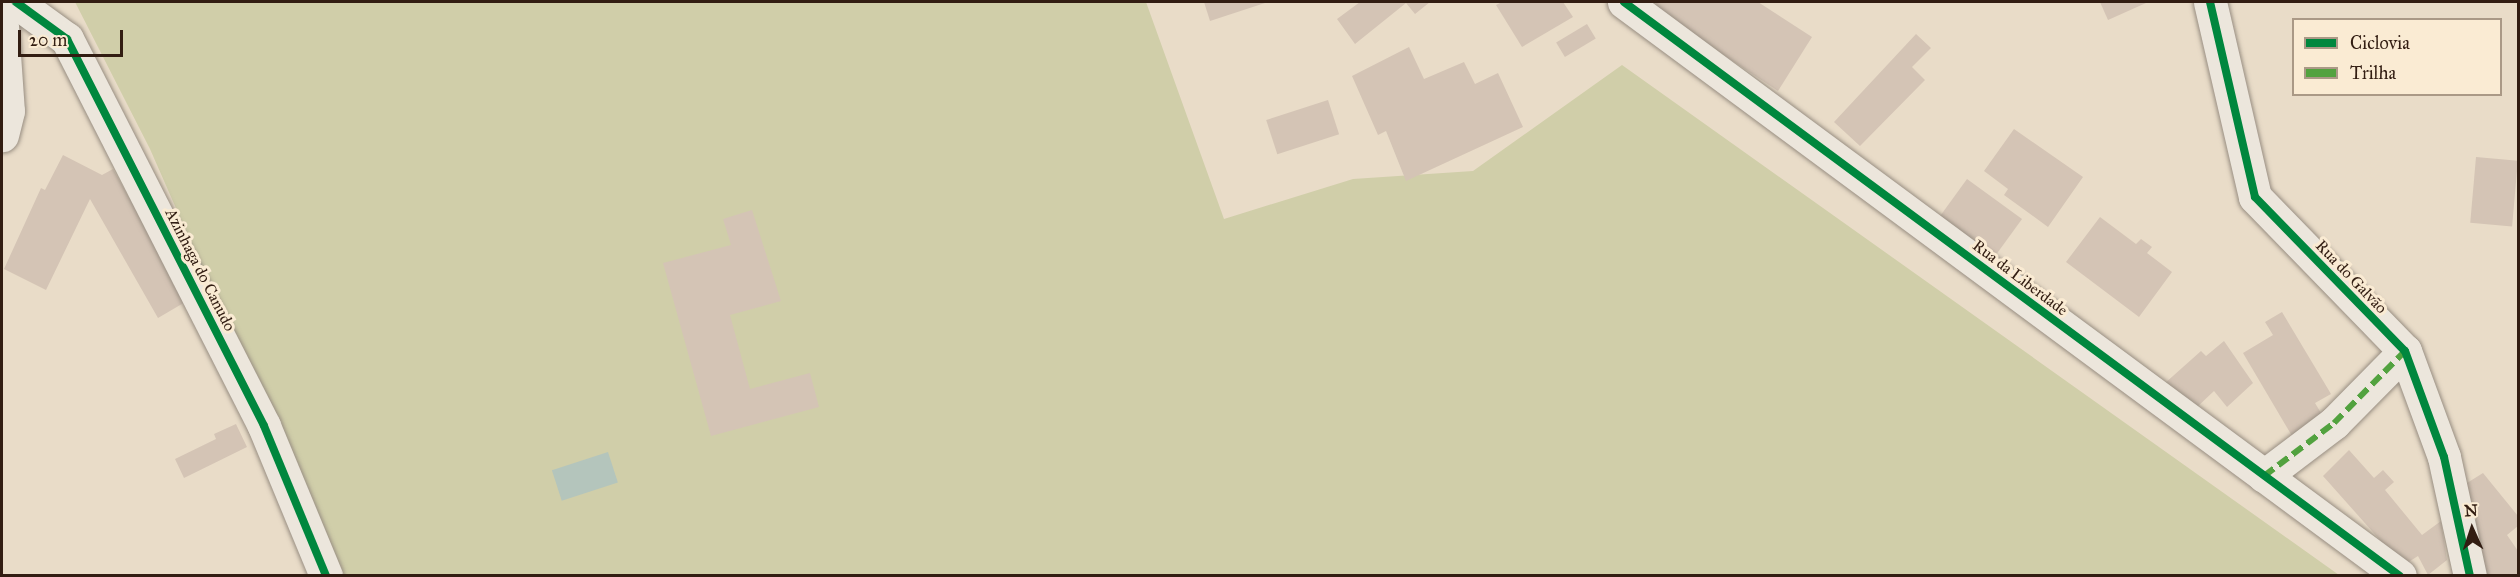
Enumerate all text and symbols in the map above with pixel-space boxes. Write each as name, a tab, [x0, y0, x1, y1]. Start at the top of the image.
scale bar	[21, 18, 126, 56]
legend	[2292, 18, 2502, 96]
text: 20 m	[29, 29, 67, 51]
text: Ciclovia	[2350, 32, 2410, 54]
text: Trilha	[2350, 62, 2396, 84]
street label: Azinhaga do Canudo	[161, 205, 239, 335]
street label: Rua da Liberdade	[1969, 236, 2071, 320]
street label: Rua do Galvão	[2311, 236, 2391, 318]
north arrow	[2442, 499, 2502, 559]
text: N	[2464, 501, 2478, 520]

